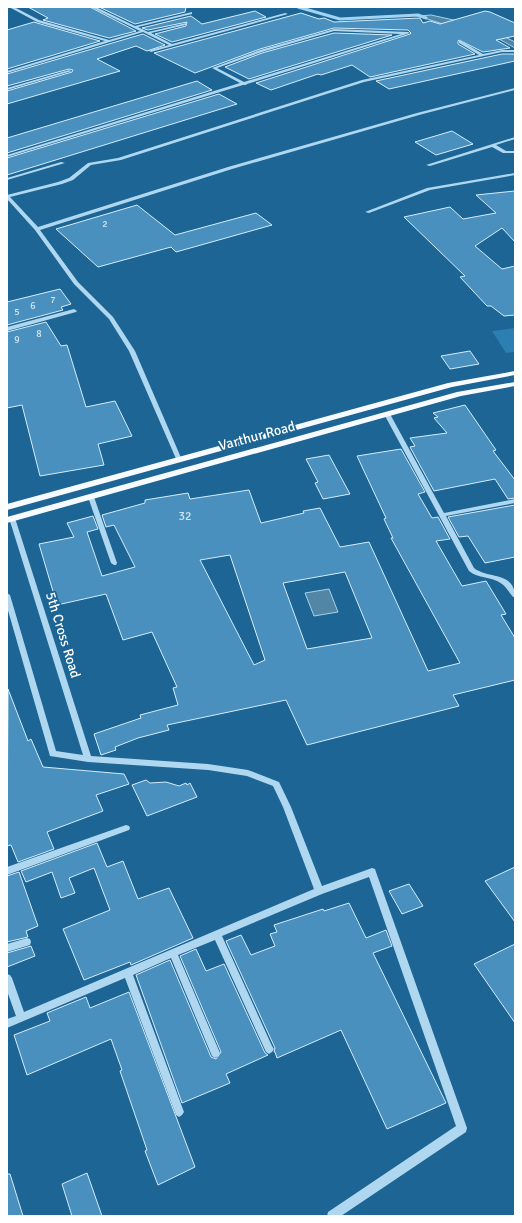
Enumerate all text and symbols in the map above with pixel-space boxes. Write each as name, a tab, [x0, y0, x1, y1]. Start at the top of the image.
house number: 2	[102, 218, 108, 230]
house number: 7	[50, 294, 56, 306]
house number: 6	[30, 300, 36, 312]
house number: 5	[14, 306, 20, 318]
house number: 8	[36, 328, 42, 340]
house number: 9	[14, 334, 20, 346]
street label: Varthur Road	[217, 418, 297, 454]
house number: 32	[179, 509, 191, 524]
street label: 5th Cross Road	[42, 590, 84, 680]

